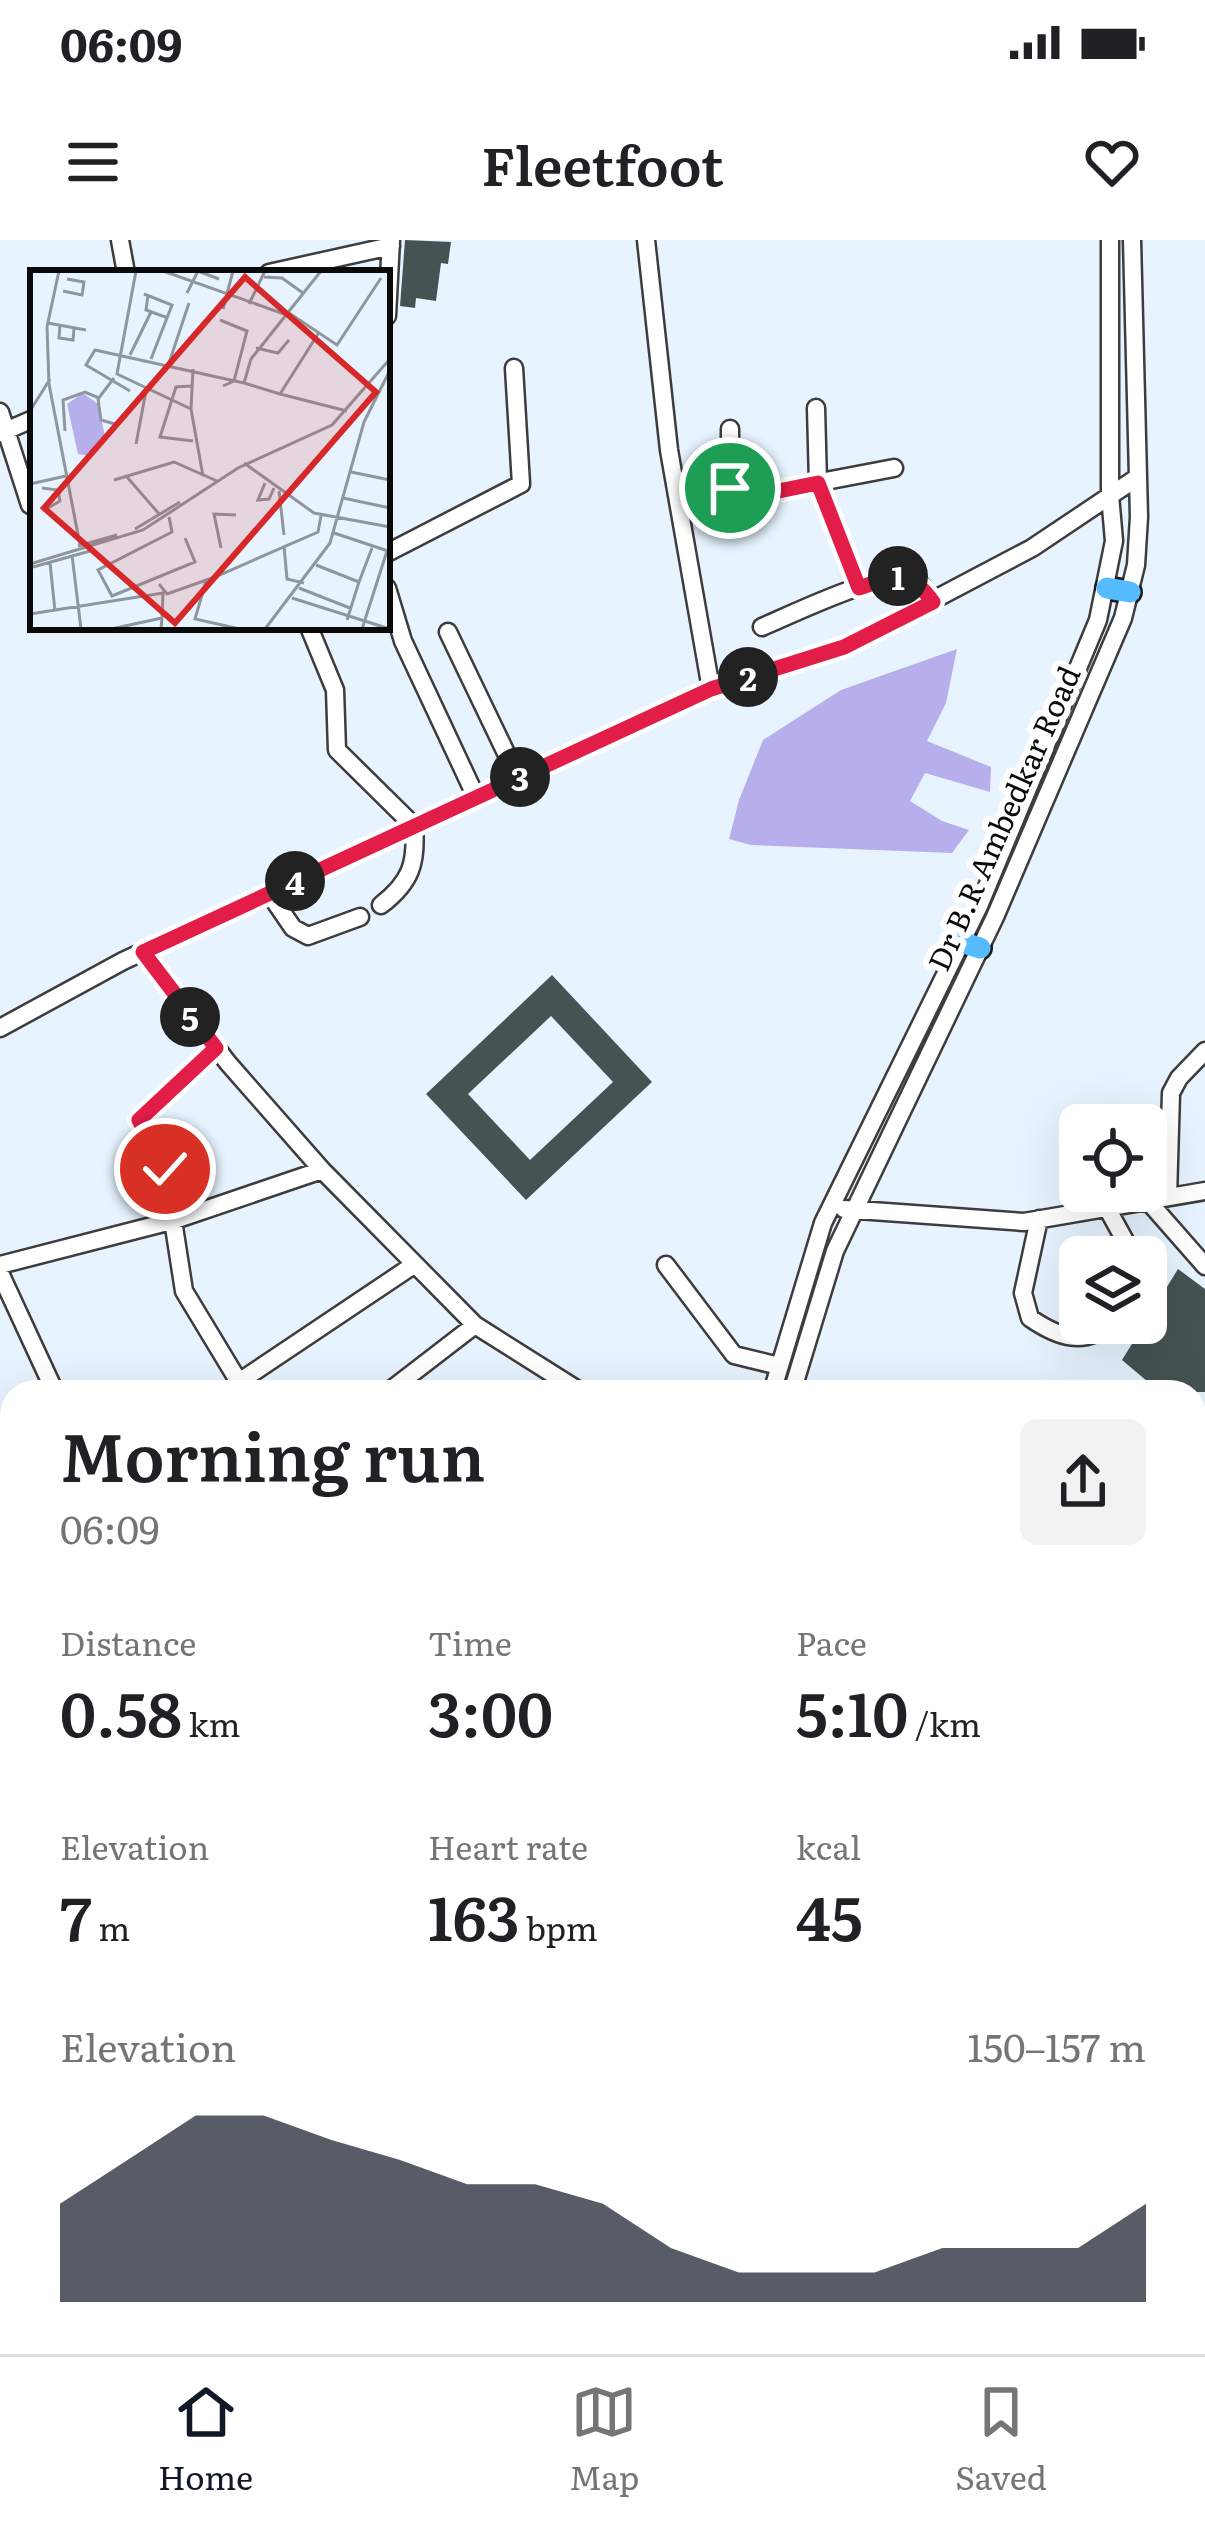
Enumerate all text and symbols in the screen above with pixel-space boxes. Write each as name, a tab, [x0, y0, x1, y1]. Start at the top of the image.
text: 06:09	[60, 9, 182, 76]
text: Fleetfoot	[481, 122, 724, 203]
icon: menu	[60, 129, 126, 195]
icon: heart	[1079, 129, 1145, 195]
inset map	[30, 270, 390, 630]
pin	[679, 437, 781, 539]
icon: arrive	[697, 455, 763, 521]
pin: 1	[868, 546, 928, 606]
text: 1	[891, 551, 905, 600]
pin: 2	[718, 647, 778, 707]
text: 2	[739, 652, 757, 701]
street label: Dr B.R Ambedkar Road	[915, 658, 1089, 977]
pin: 3	[490, 747, 550, 807]
text: 3	[511, 752, 529, 801]
pin: 4	[265, 851, 325, 911]
text: 4	[285, 856, 305, 905]
pin: 5	[160, 987, 220, 1047]
text: 5	[181, 992, 199, 1041]
map controls	[1059, 1104, 1167, 1344]
button: locate	[1059, 1104, 1167, 1212]
pin	[114, 1118, 216, 1220]
icon: check	[132, 1136, 198, 1202]
button: layers	[1059, 1236, 1167, 1344]
text: Morning run	[60, 1404, 485, 1502]
button: share	[1020, 1419, 1146, 1545]
text: 06:09	[60, 1498, 159, 1556]
text: Distance	[60, 1617, 196, 1666]
text: Time	[428, 1617, 512, 1666]
text: Pace	[796, 1617, 867, 1666]
text: 0.58	[60, 1666, 182, 1755]
text: 3:00	[428, 1666, 553, 1755]
text: 5:10	[796, 1666, 908, 1755]
text: km	[182, 1698, 241, 1747]
text: /km	[908, 1698, 981, 1747]
text: Elevation	[60, 1821, 209, 1870]
text: Heart rate	[428, 1821, 588, 1870]
text: kcal	[796, 1821, 861, 1870]
text: 7	[60, 1870, 92, 1959]
text: 163	[428, 1870, 519, 1959]
text: 45	[796, 1870, 863, 1959]
text: m	[92, 1902, 130, 1951]
text: bpm	[519, 1902, 598, 1951]
text: Elevation	[60, 2016, 236, 2074]
text: 150–157 m	[967, 2016, 1146, 2074]
tab: Home	[158, 2379, 253, 2500]
tab: Map	[569, 2379, 639, 2500]
tab: Saved	[955, 2379, 1047, 2500]

